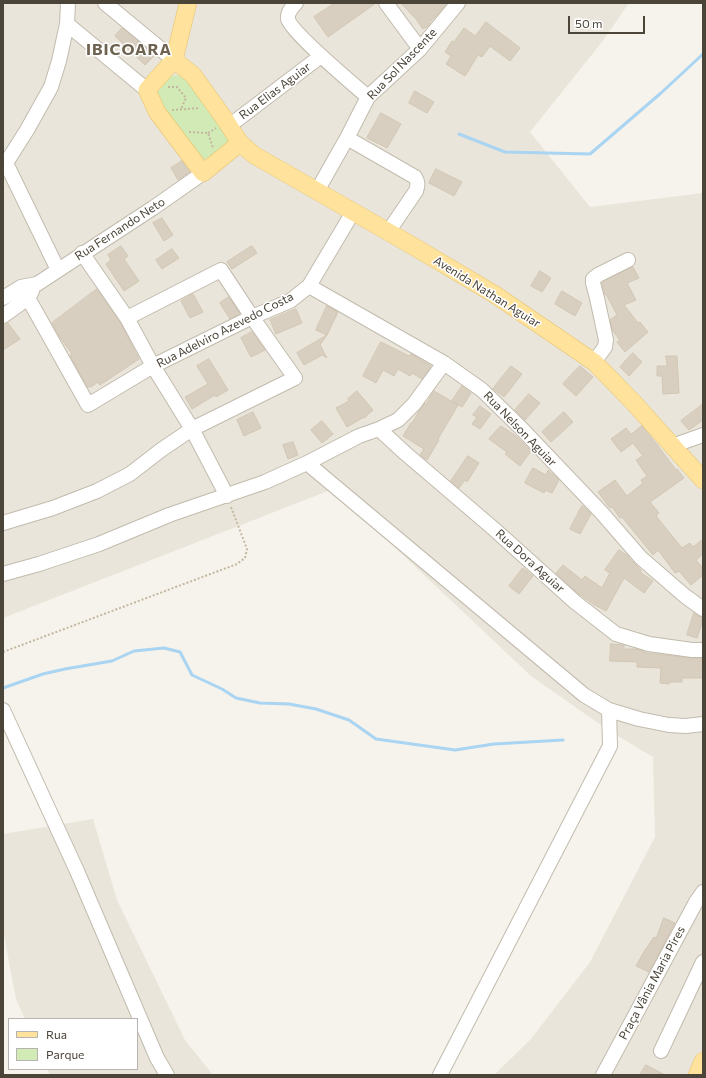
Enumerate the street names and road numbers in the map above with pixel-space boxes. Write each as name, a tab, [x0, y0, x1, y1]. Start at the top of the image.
street label: Rua Sol Nascente	[364, 25, 440, 103]
street label: Rua Elias Aguiar	[236, 59, 314, 123]
street label: Rua Fernando Neto	[72, 194, 168, 264]
street label: Avenida Nathan Aguiar	[431, 253, 543, 331]
street label: Rua Adelviro Azevedo Costa	[154, 289, 296, 371]
street label: Rua Nelson Aguiar	[480, 388, 560, 470]
street label: Rua Dora Aguiar	[493, 526, 567, 596]
street label: Praça Vânia Maria Pires	[616, 924, 688, 1042]

